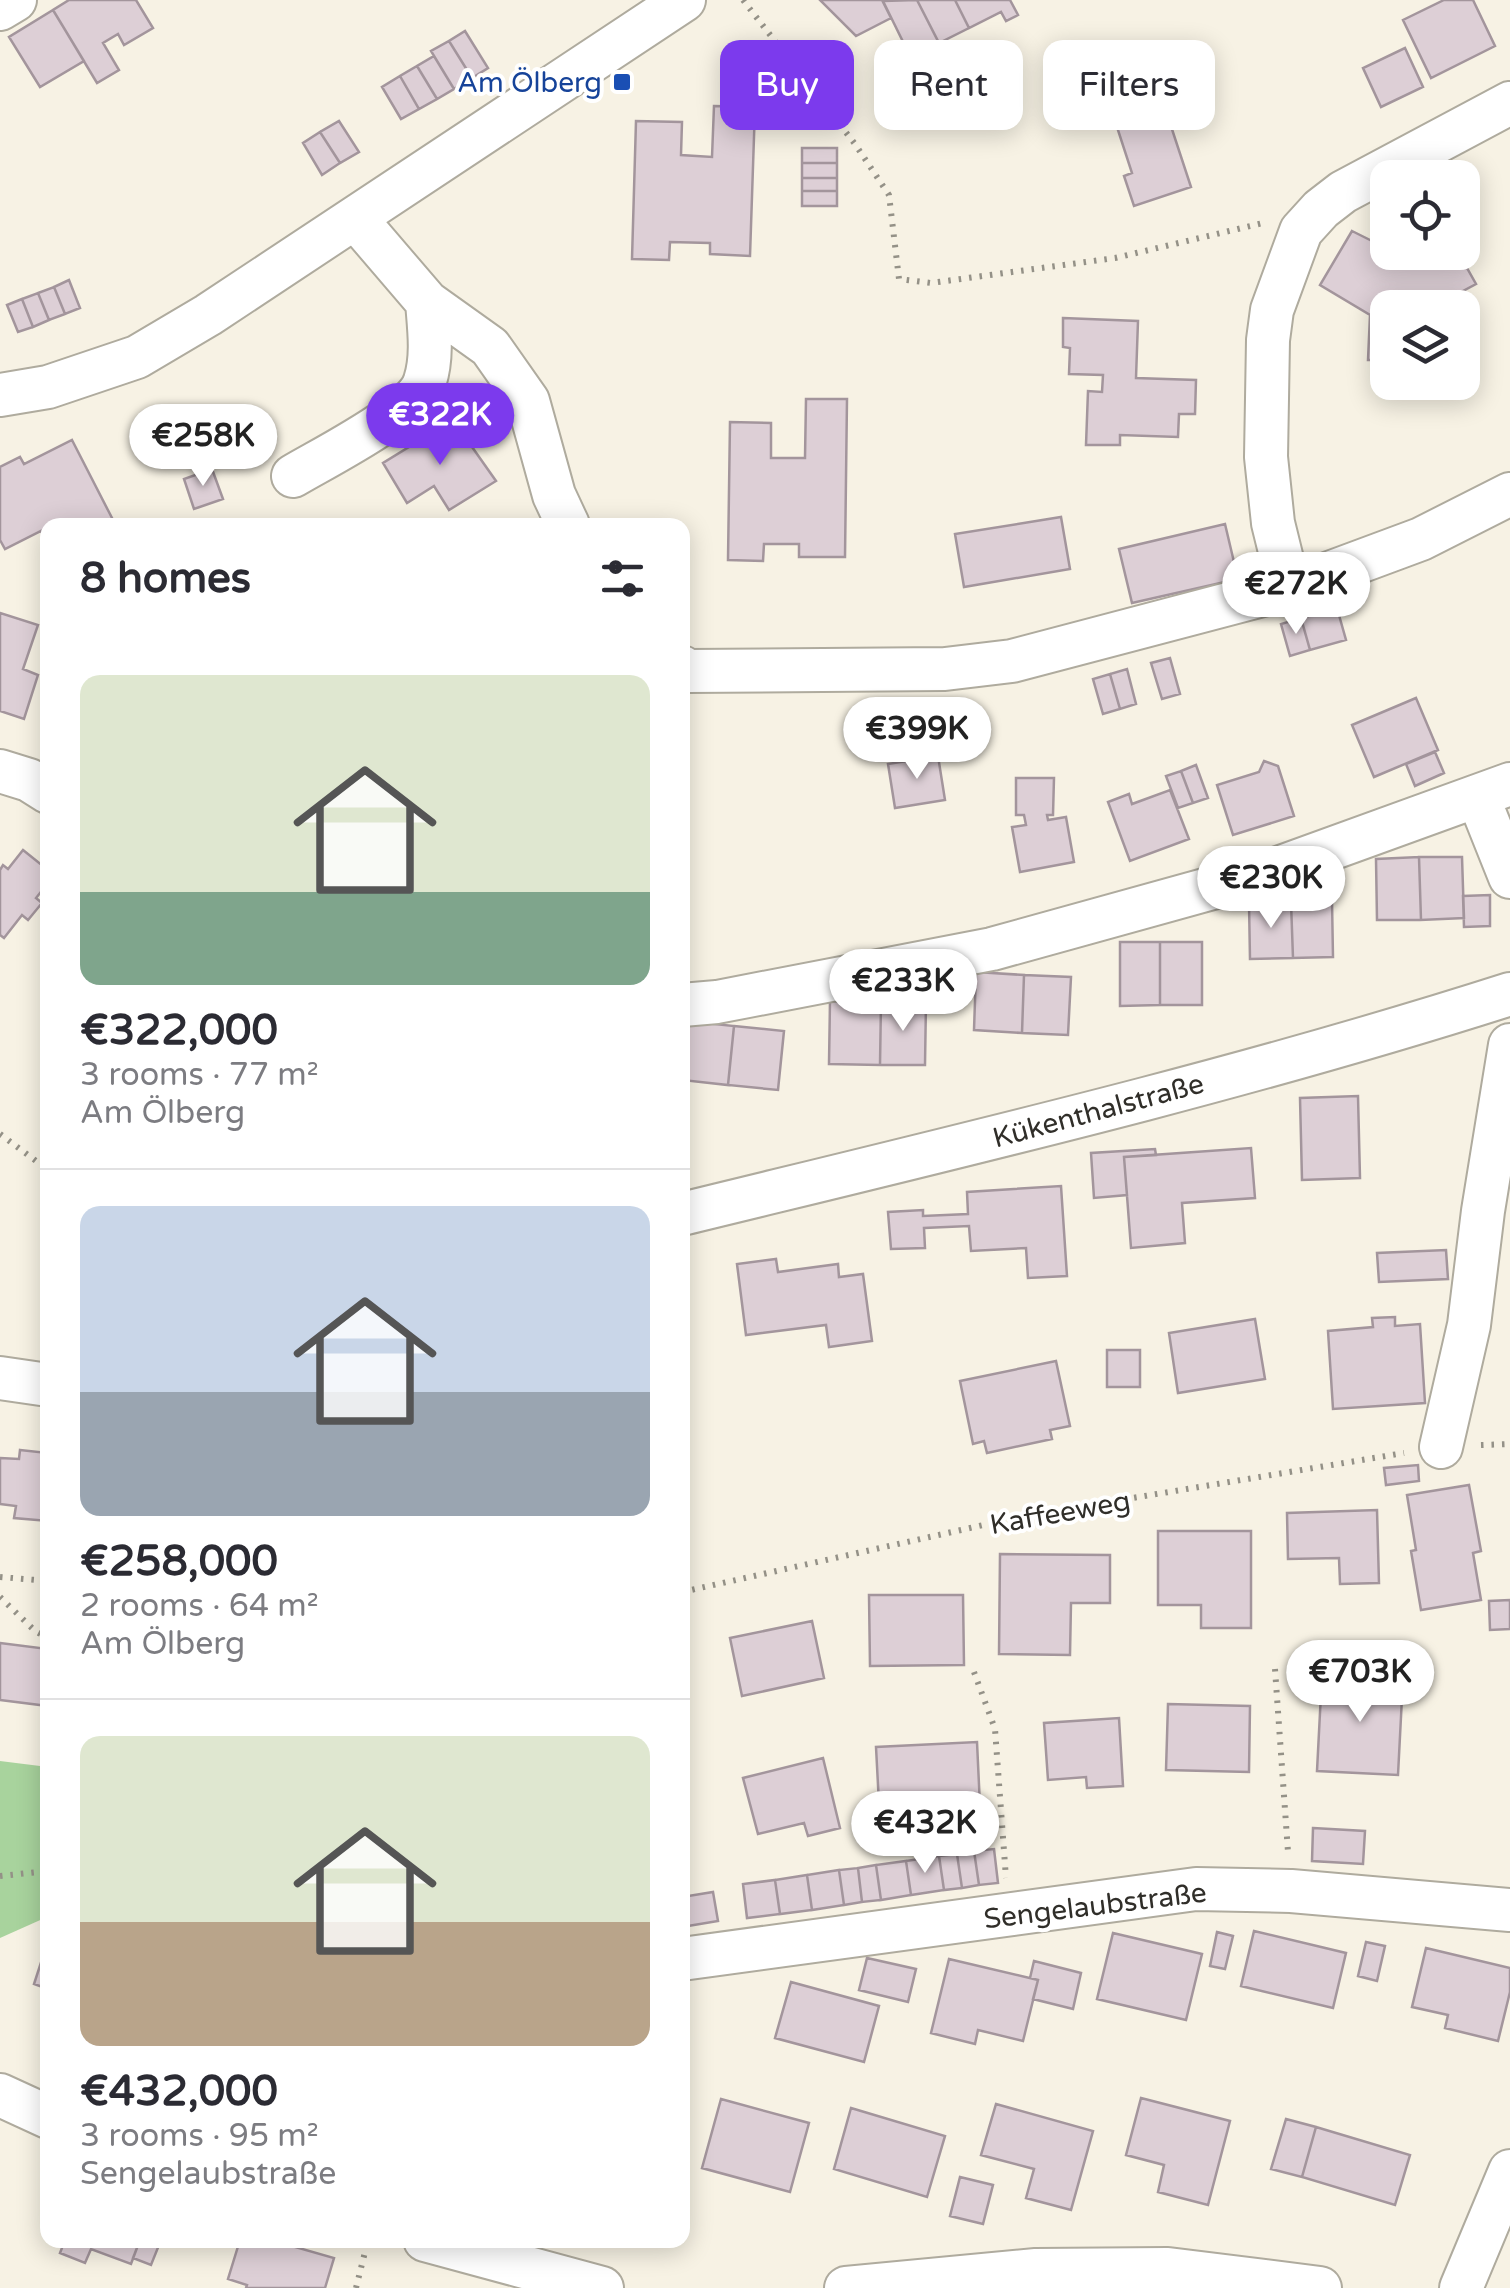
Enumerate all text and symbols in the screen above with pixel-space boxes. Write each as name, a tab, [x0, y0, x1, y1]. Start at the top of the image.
chip: Buy	[720, 40, 854, 130]
chip: Rent	[874, 40, 1023, 130]
chip: Filters	[1043, 40, 1215, 130]
place label: Am Ölberg	[457, 66, 602, 100]
marker: Am Ölberg	[611, 71, 633, 93]
map controls	[1370, 160, 1480, 400]
button: locate	[1370, 160, 1480, 270]
button: layers	[1370, 290, 1480, 400]
pin: €322K	[370, 383, 510, 468]
text: €322K	[388, 396, 492, 434]
pin: €258K	[133, 404, 273, 489]
text: €258K	[151, 417, 255, 455]
icon: filters	[595, 551, 650, 606]
pin: €272K	[1226, 552, 1366, 637]
text: 8 homes	[80, 553, 251, 604]
text: €272K	[1244, 565, 1348, 603]
pin: €399K	[847, 697, 987, 782]
text: €399K	[865, 710, 969, 748]
icon: home	[275, 740, 455, 920]
pin: €230K	[1201, 846, 1341, 931]
text: €230K	[1219, 859, 1323, 897]
pin: €233K	[833, 949, 973, 1034]
text: €233K	[851, 962, 955, 1000]
text: €322,000	[80, 1005, 278, 1056]
text: 3 rooms · 77 m²	[80, 1056, 319, 1094]
street label: Kükenthalstraße	[989, 1066, 1208, 1155]
text: Am Ölberg	[80, 1094, 245, 1132]
icon: home	[275, 1271, 455, 1451]
street label: Kaffeeweg	[987, 1484, 1133, 1542]
text: €258,000	[80, 1536, 278, 1587]
text: 2 rooms · 64 m²	[80, 1587, 319, 1625]
text: Am Ölberg	[80, 1625, 245, 1663]
pin: €703K	[1290, 1640, 1430, 1725]
text: €703K	[1308, 1653, 1412, 1691]
pin: €432K	[855, 1791, 995, 1876]
icon: home	[275, 1801, 455, 1981]
text: €432K	[873, 1804, 977, 1842]
street label: Sengelaubstraße	[982, 1875, 1209, 1937]
text: €432,000	[80, 2066, 278, 2117]
text: 3 rooms · 95 m²	[80, 2117, 319, 2155]
text: Sengelaubstraße	[80, 2155, 336, 2193]

